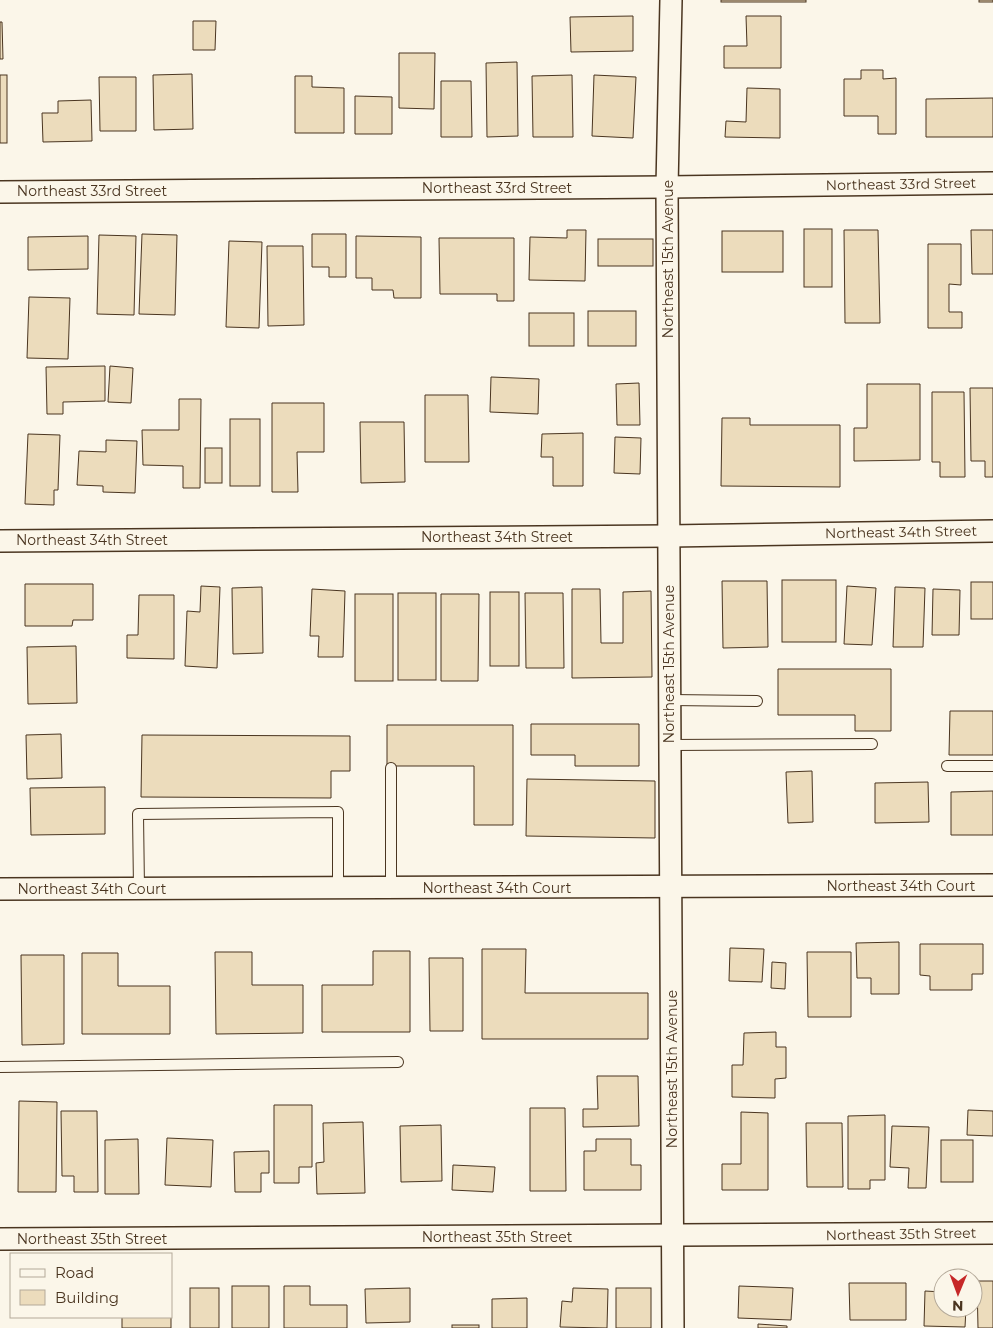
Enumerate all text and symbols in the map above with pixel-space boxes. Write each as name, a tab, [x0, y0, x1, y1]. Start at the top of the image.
street label: Northeast 33rd Street	[826, 174, 977, 194]
street label: Northeast 33rd Street	[422, 179, 573, 197]
street label: Northeast 15th Avenue	[659, 180, 677, 338]
street label: Northeast 33rd Street	[17, 182, 168, 200]
street label: Northeast 34th Street	[825, 522, 978, 542]
street label: Northeast 34th Street	[421, 528, 573, 546]
street label: Northeast 34th Street	[16, 531, 168, 549]
street label: Northeast 15th Avenue	[660, 585, 678, 743]
street label: Northeast 34th Court	[826, 877, 976, 895]
street label: Northeast 34th Court	[422, 879, 572, 897]
street label: Northeast 34th Court	[17, 880, 167, 898]
street label: Northeast 15th Avenue	[663, 990, 681, 1148]
street label: Northeast 35th Street	[826, 1224, 977, 1244]
street label: Northeast 35th Street	[422, 1228, 573, 1246]
street label: Northeast 35th Street	[17, 1230, 168, 1248]
legend	[10, 1253, 172, 1318]
text: Road	[55, 1263, 94, 1282]
north arrow	[933, 1268, 983, 1318]
text: Building	[55, 1288, 119, 1307]
text: N	[952, 1297, 964, 1315]

